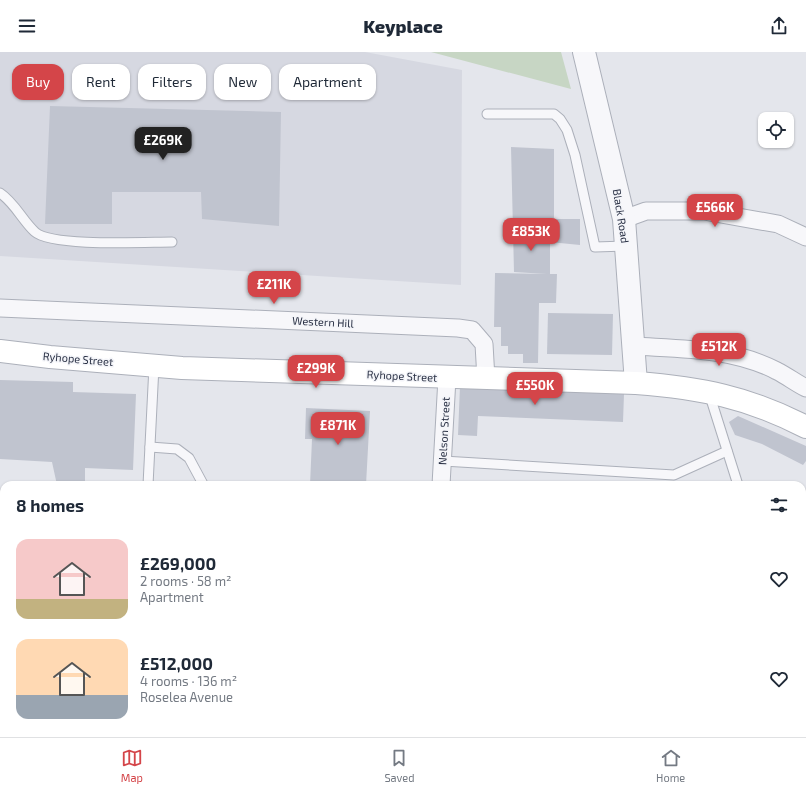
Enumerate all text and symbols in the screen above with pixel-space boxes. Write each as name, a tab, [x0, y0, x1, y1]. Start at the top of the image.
icon: menu	[16, 15, 38, 37]
text: Keyplace	[363, 15, 443, 37]
icon: share	[768, 15, 790, 37]
chip: Buy	[12, 64, 64, 100]
chip: Rent	[72, 64, 130, 100]
chip: Filters	[138, 64, 206, 100]
chip: New	[214, 64, 271, 100]
chip: Apartment	[279, 64, 376, 100]
map controls	[758, 112, 794, 148]
button: locate	[758, 112, 794, 148]
pin: £269K	[135, 127, 191, 161]
text: £269K	[144, 132, 182, 148]
street label: Black Road	[611, 188, 632, 244]
pin: £566K	[687, 194, 743, 228]
text: £566K	[696, 199, 734, 215]
pin: £853K	[503, 218, 559, 252]
text: £853K	[512, 223, 550, 239]
pin: £211K	[246, 271, 302, 305]
text: £211K	[257, 276, 291, 292]
street label: Western Hill	[292, 313, 355, 330]
pin: £512K	[691, 333, 747, 367]
text: £512K	[701, 338, 737, 354]
street label: Ryhope Street	[42, 349, 114, 368]
pin: £299K	[288, 355, 344, 389]
text: £299K	[297, 360, 335, 376]
street label: Ryhope Street	[366, 367, 438, 384]
pin: £550K	[507, 372, 563, 406]
text: £550K	[516, 377, 554, 393]
street label: Nelson Street	[435, 397, 452, 465]
pin: £871K	[310, 412, 366, 446]
text: £871K	[320, 417, 356, 433]
icon: filters	[768, 494, 790, 516]
text: 8 homes	[16, 495, 84, 515]
text: £269,000	[140, 553, 216, 573]
icon: home	[48, 555, 96, 603]
icon: heart	[768, 568, 790, 590]
text: 2 rooms · 58 m²	[140, 573, 231, 589]
text: Apartment	[140, 589, 204, 605]
text: £512,000	[140, 653, 213, 673]
icon: home	[48, 655, 96, 703]
icon: heart	[768, 668, 790, 690]
text: 4 rooms · 136 m²	[140, 673, 237, 689]
text: Roselea Avenue	[140, 689, 233, 705]
tab: Map	[121, 747, 143, 784]
tab: Saved	[384, 747, 415, 784]
tab: Home	[656, 747, 685, 784]

